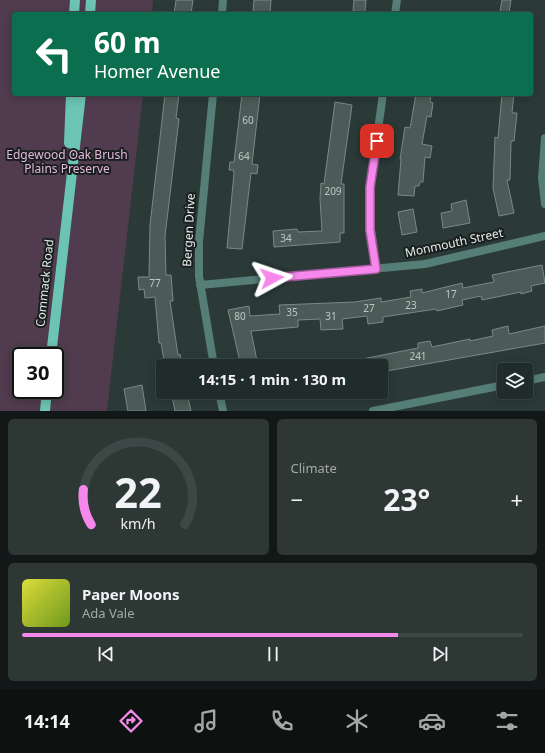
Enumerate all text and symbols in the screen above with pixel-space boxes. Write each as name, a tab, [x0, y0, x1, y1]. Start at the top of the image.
text: 60 m	[94, 23, 161, 61]
icon: left	[28, 28, 80, 80]
text: Homer Avenue	[94, 59, 221, 83]
house number: 60	[242, 113, 254, 127]
pin	[360, 124, 394, 158]
icon: arrive	[366, 130, 388, 152]
park label: Edgewood Oak Brush Plains Preserve	[6, 146, 128, 177]
house number: 64	[238, 149, 250, 163]
house number: 209	[324, 184, 342, 198]
street label: Bergen Drive	[178, 192, 199, 267]
street label: Monmouth Street	[403, 224, 505, 261]
house number: 34	[280, 231, 292, 245]
street label: Commack Road	[31, 238, 58, 328]
position arrow	[251, 257, 293, 299]
house number: 77	[149, 276, 161, 290]
house number: 17	[445, 287, 457, 301]
house number: 23	[405, 298, 417, 312]
house number: 27	[363, 301, 375, 315]
house number: 35	[286, 305, 298, 319]
house number: 80	[234, 309, 246, 323]
house number: 31	[325, 309, 337, 323]
speed limit sign: 30	[12, 347, 64, 399]
house number: 241	[409, 349, 427, 363]
map controls	[497, 363, 533, 399]
button: layers	[497, 363, 533, 399]
text: 14:15 · 1 min · 130 m	[198, 369, 346, 389]
text: Climate	[291, 459, 337, 477]
text: 22	[114, 464, 162, 520]
text: 23°	[383, 479, 430, 520]
text: −	[291, 484, 303, 514]
text: +	[510, 484, 523, 514]
text: km/h	[121, 514, 156, 533]
text: Paper Moons	[82, 584, 180, 604]
text: Ada Vale	[82, 604, 135, 622]
icon: previous	[95, 643, 117, 665]
icon: pause	[262, 643, 284, 665]
icon: next	[429, 643, 451, 665]
icon: directions	[117, 707, 145, 735]
icon: music	[192, 707, 220, 735]
icon: phone	[268, 707, 296, 735]
icon: climate	[343, 707, 371, 735]
icon: car	[418, 707, 446, 735]
icon: filters	[493, 707, 521, 735]
text: 14:14	[24, 709, 70, 733]

